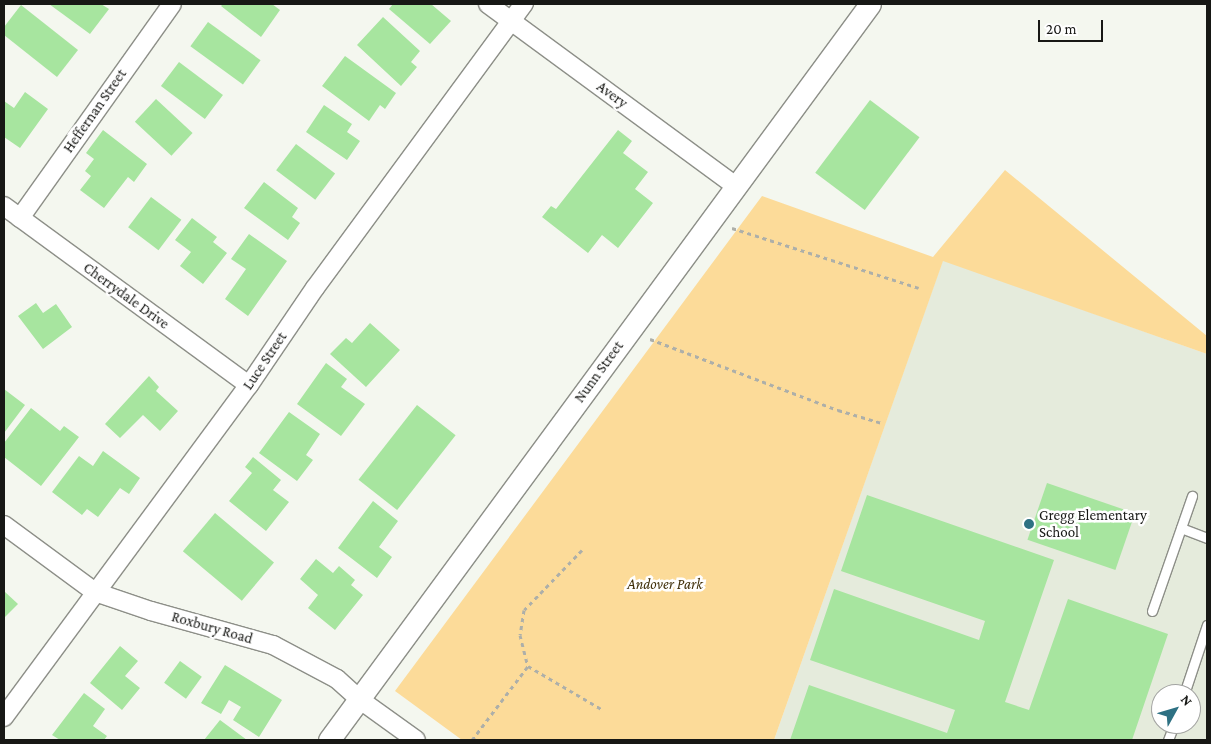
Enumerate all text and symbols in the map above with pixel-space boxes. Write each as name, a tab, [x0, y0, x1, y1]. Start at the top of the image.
scale bar	[1041, 10, 1106, 42]
text: 20 m	[1046, 21, 1077, 37]
street label: Heffernan Street	[59, 66, 131, 156]
street label: Avery	[593, 78, 631, 112]
street label: Cherrydale Drive	[80, 259, 172, 333]
street label: Luce Street	[239, 329, 291, 393]
street label: Nunn Street	[571, 338, 627, 406]
place label: Gregg Elementary School	[1039, 506, 1147, 541]
marker: Gregg Elementary School	[1023, 518, 1035, 530]
park label: Andover Park	[627, 576, 703, 594]
street label: Roxbury Road	[169, 608, 255, 648]
north arrow	[1151, 684, 1201, 734]
text: N	[1178, 691, 1196, 709]

